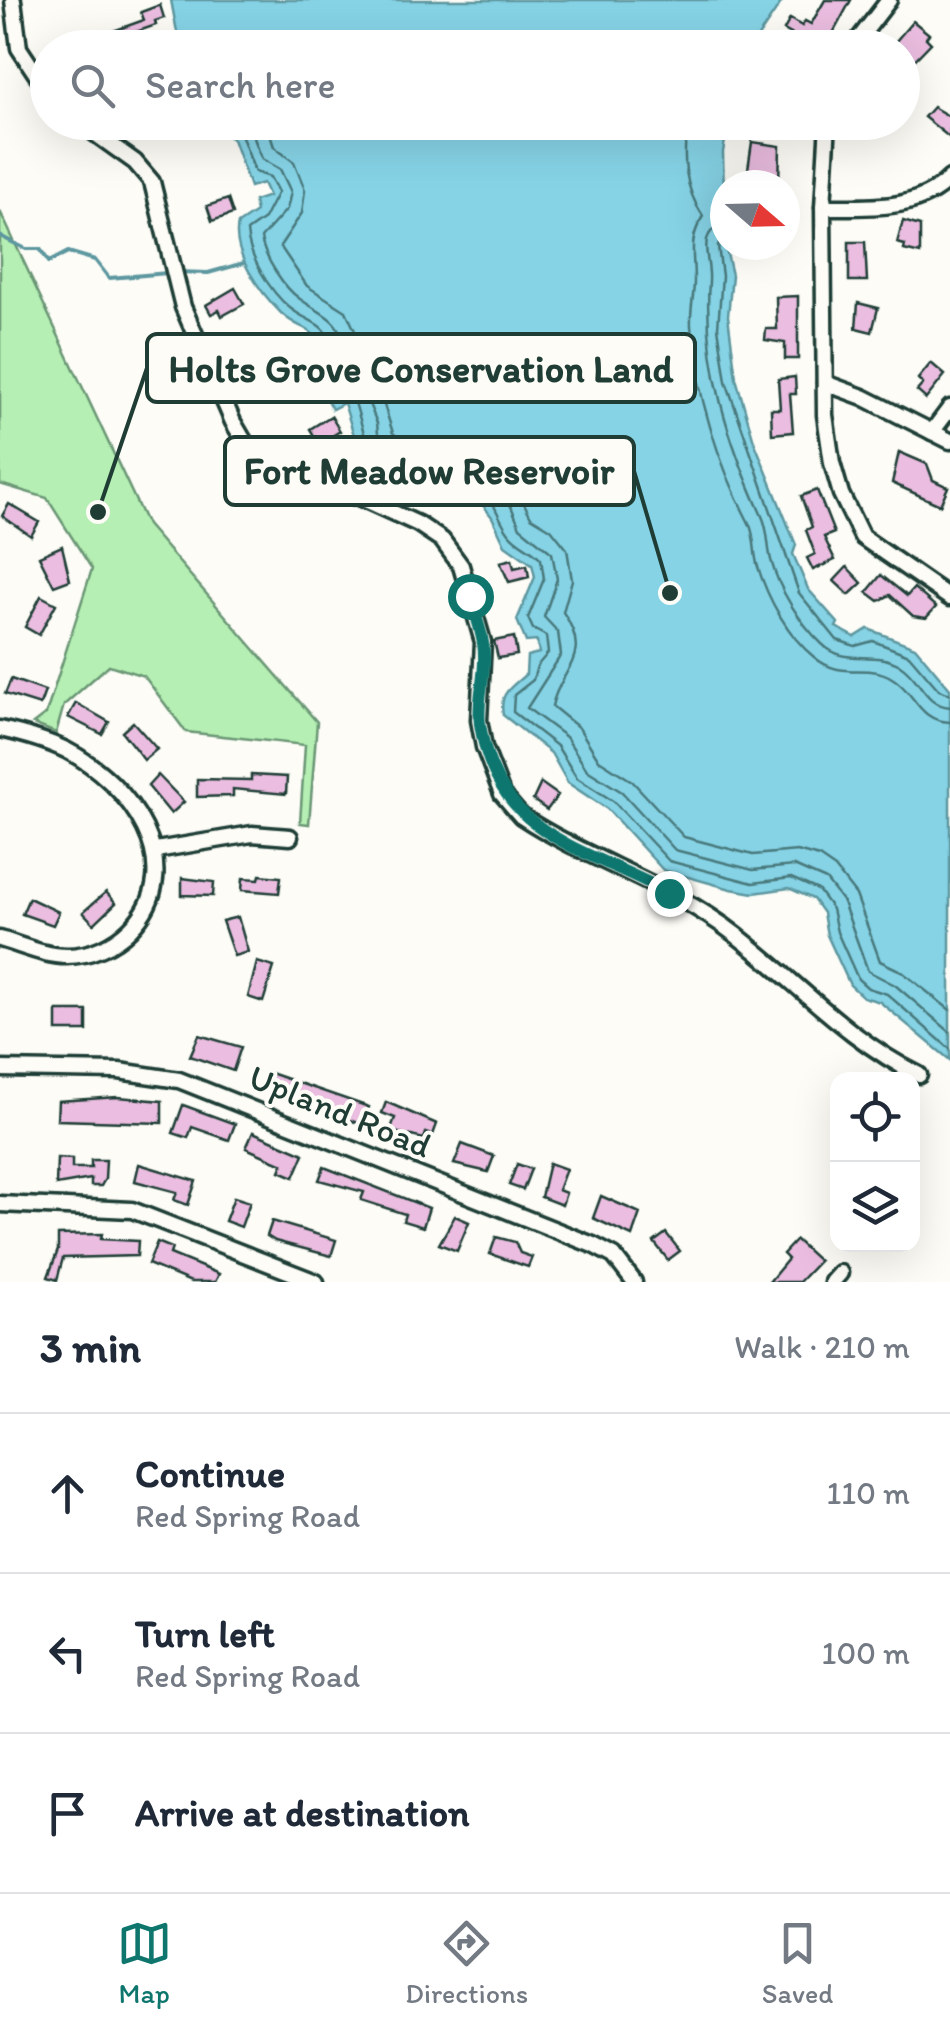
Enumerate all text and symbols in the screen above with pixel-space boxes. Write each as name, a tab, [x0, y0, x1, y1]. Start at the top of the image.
search box	[30, 30, 920, 140]
icon: search	[65, 58, 120, 113]
text: Search here	[145, 62, 336, 108]
north arrow	[710, 170, 800, 260]
callout: Holts Grove Conservation Land	[147, 334, 695, 402]
text: Holts Grove Conservation Land	[169, 346, 674, 392]
callout: Fort Meadow Reservoir	[225, 437, 634, 505]
text: Fort Meadow Reservoir	[244, 448, 615, 494]
route start	[448, 574, 494, 620]
route end	[647, 871, 693, 917]
street label: Upland Road	[243, 1055, 437, 1167]
map controls	[830, 1072, 920, 1252]
button: locate	[830, 1072, 920, 1162]
button: layers	[830, 1162, 920, 1252]
text: 3 min	[40, 1322, 141, 1373]
text: Walk · 210 m	[734, 1328, 910, 1366]
text: Continue	[135, 1451, 285, 1497]
icon: ahead	[40, 1466, 95, 1521]
text: 110 m	[826, 1474, 910, 1512]
text: Red Spring Road	[135, 1497, 360, 1535]
text: Turn left	[135, 1611, 275, 1657]
icon: left	[40, 1626, 95, 1681]
text: 100 m	[822, 1634, 910, 1672]
text: Red Spring Road	[135, 1657, 360, 1695]
icon: arrive	[40, 1786, 95, 1841]
text: Arrive at destination	[135, 1790, 470, 1836]
tab: Map	[117, 1916, 172, 2010]
tab: Directions	[405, 1916, 528, 2010]
tab: Saved	[762, 1916, 833, 2010]

